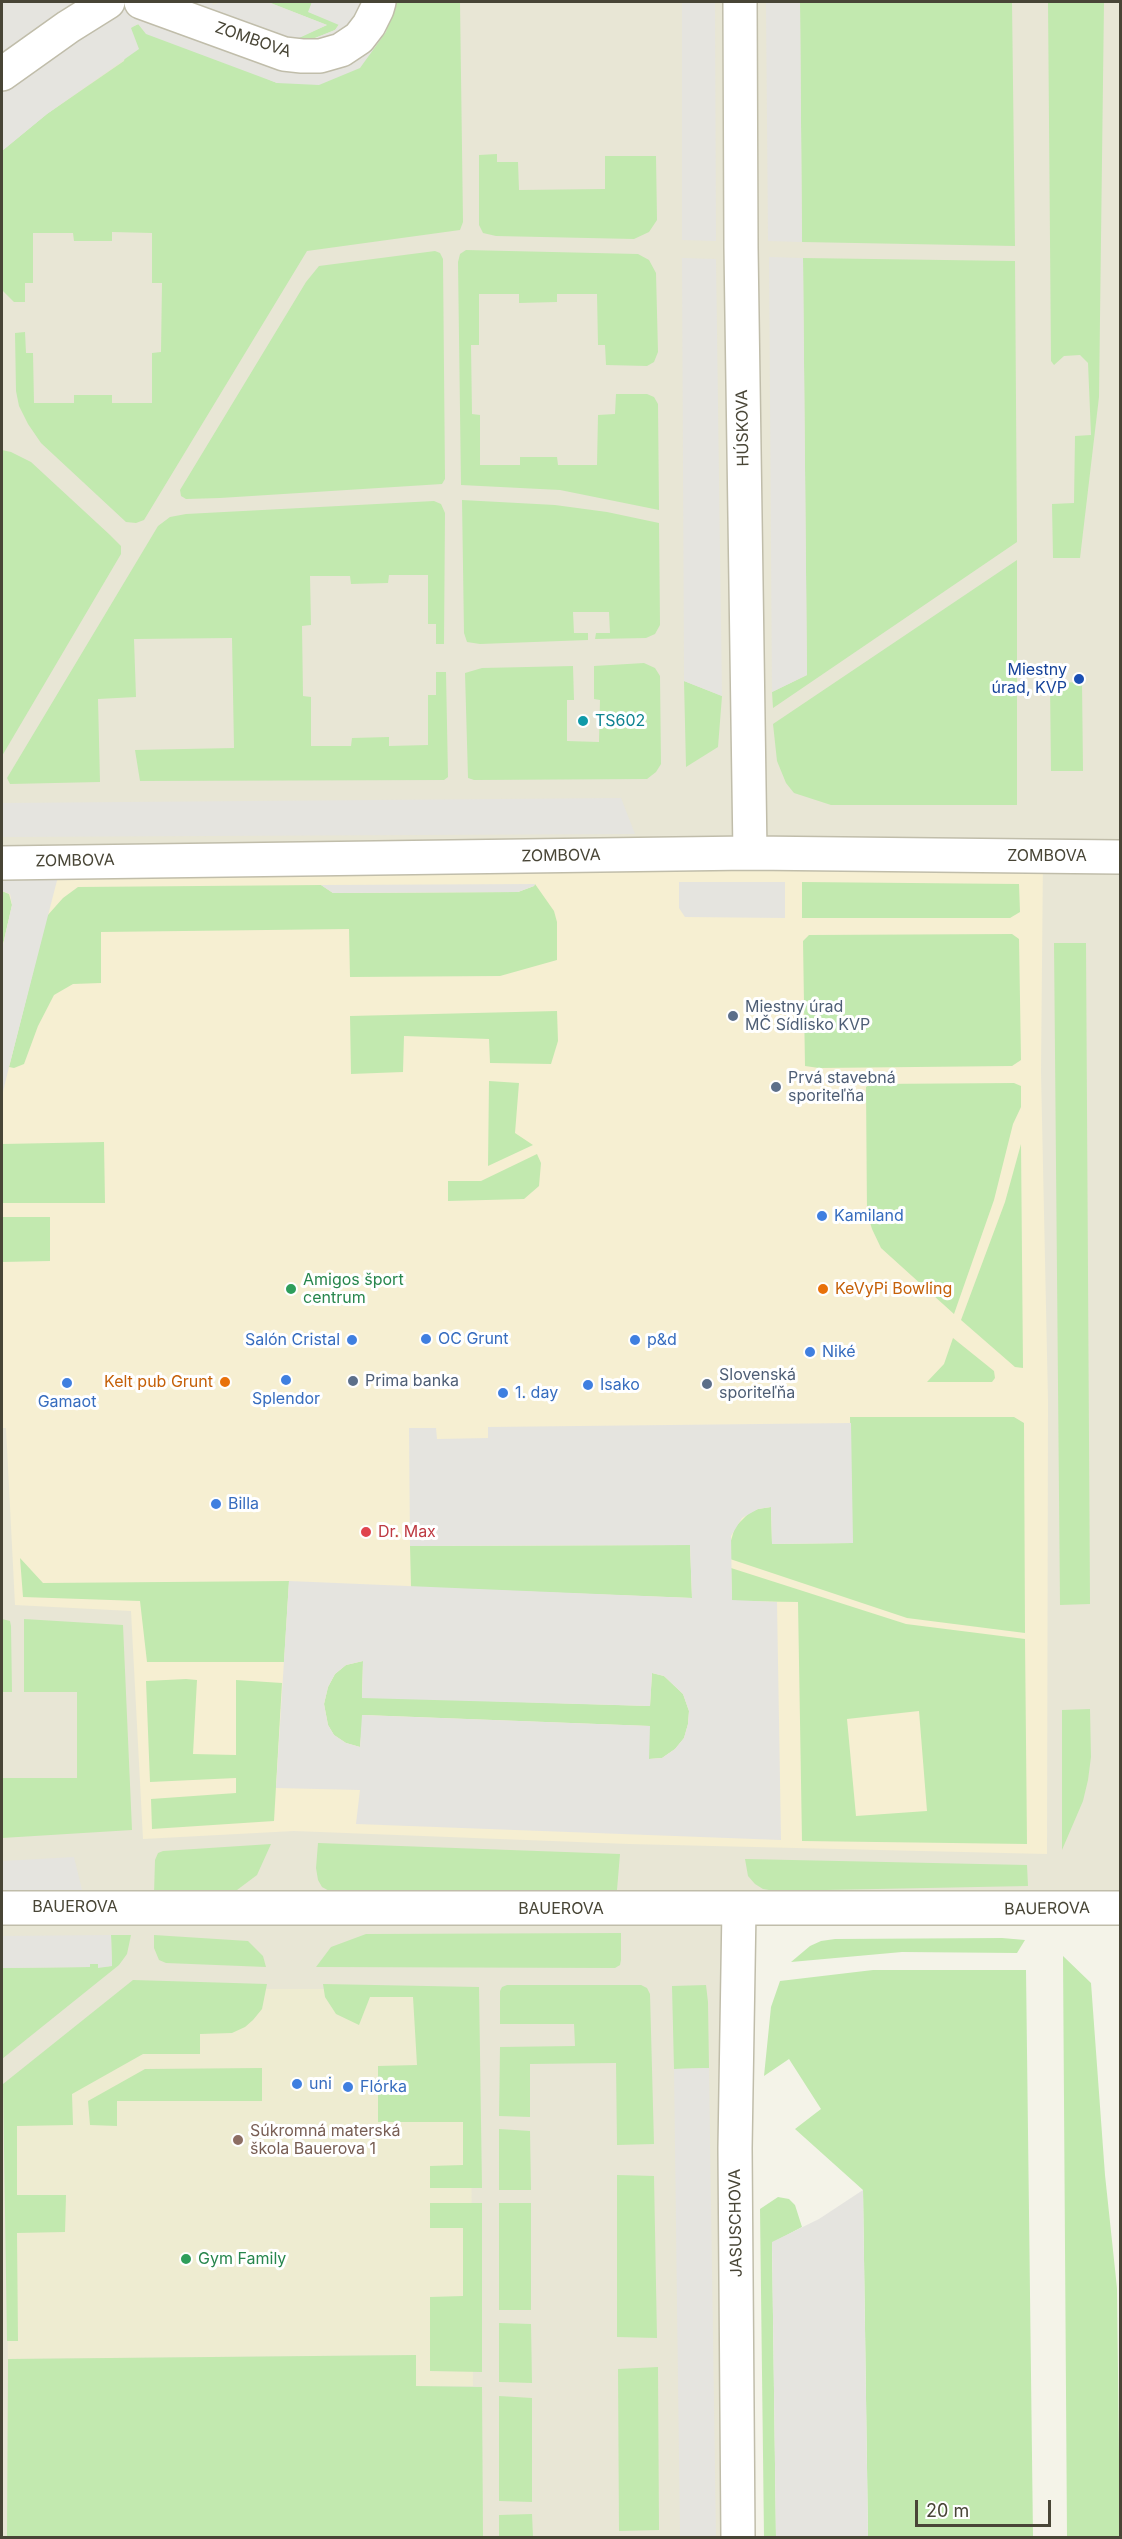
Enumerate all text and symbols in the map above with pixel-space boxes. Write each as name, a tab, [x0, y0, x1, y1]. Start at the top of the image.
street label: ZOMBOVA	[212, 18, 294, 62]
street label: HÚSKOVA	[733, 389, 753, 467]
place label: Miestny úrad, KVP	[992, 660, 1067, 698]
marker: Miestny úrad, KVP	[1072, 672, 1086, 686]
place label: TS602	[595, 711, 645, 731]
marker: TS602	[576, 714, 590, 728]
street label: ZOMBOVA	[521, 846, 601, 866]
street label: ZOMBOVA	[1007, 846, 1087, 866]
street label: ZOMBOVA	[35, 851, 115, 871]
place label: Miestny úrad MČ Sídlisko KVP	[745, 997, 870, 1035]
marker: Miestny úrad MČ Sídlisko KVP	[726, 1009, 740, 1023]
place label: Prvá stavebná sporiteľňa	[788, 1068, 896, 1106]
marker: Prvá stavebná sporiteľňa	[769, 1080, 783, 1094]
place label: Kamiland	[834, 1206, 904, 1226]
marker: Kamiland	[815, 1209, 829, 1223]
place label: Amigos šport centrum	[303, 1270, 404, 1308]
place label: KeVyPi Bowling	[835, 1279, 952, 1299]
marker: Amigos šport centrum	[284, 1282, 298, 1296]
marker: KeVyPi Bowling	[816, 1282, 830, 1296]
place label: OC Grunt	[438, 1329, 509, 1349]
place label: Salón Cristal	[245, 1330, 340, 1350]
place label: p&d	[647, 1330, 677, 1350]
marker: OC Grunt	[419, 1332, 433, 1346]
marker: Salón Cristal	[345, 1333, 359, 1347]
marker: p&d	[628, 1333, 642, 1347]
place label: Niké	[822, 1342, 856, 1362]
marker: Niké	[803, 1345, 817, 1359]
place label: Slovenská sporiteľňa	[719, 1365, 796, 1403]
place label: Prima banka	[365, 1371, 459, 1391]
place label: Kelt pub Grunt	[104, 1372, 213, 1392]
marker: Splendor	[279, 1373, 293, 1387]
marker: Prima banka	[346, 1374, 360, 1388]
marker: Kelt pub Grunt	[218, 1375, 232, 1389]
place label: Isako	[600, 1375, 640, 1395]
marker: Gamaot	[60, 1376, 74, 1390]
marker: Slovenská sporiteľňa	[700, 1377, 714, 1391]
marker: Isako	[581, 1378, 595, 1392]
place label: 1. day	[515, 1383, 558, 1403]
marker: 1. day	[496, 1386, 510, 1400]
place label: Splendor	[252, 1389, 320, 1409]
place label: Gamaot	[38, 1392, 96, 1412]
place label: Billa	[228, 1494, 259, 1514]
marker: Billa	[209, 1497, 223, 1511]
place label: Dr. Max	[378, 1522, 436, 1542]
marker: Dr. Max	[359, 1525, 373, 1539]
street label: BAUEROVA	[32, 1897, 118, 1917]
street label: BAUEROVA	[518, 1899, 604, 1919]
street label: BAUEROVA	[1004, 1899, 1090, 1919]
place label: uni	[309, 2074, 332, 2094]
marker: uni	[290, 2077, 304, 2091]
place label: Flórka	[360, 2077, 407, 2097]
marker: Flórka	[341, 2080, 355, 2094]
place label: Súkromná materská škola Bauerova 1	[250, 2121, 400, 2159]
marker: Súkromná materská škola Bauerova 1	[231, 2133, 245, 2147]
street label: JASUSCHOVA	[725, 2169, 747, 2277]
place label: Gym Family	[198, 2249, 286, 2269]
marker: Gym Family	[179, 2252, 193, 2266]
scale bar	[918, 2488, 1054, 2526]
text: 20 m	[926, 2500, 969, 2521]

